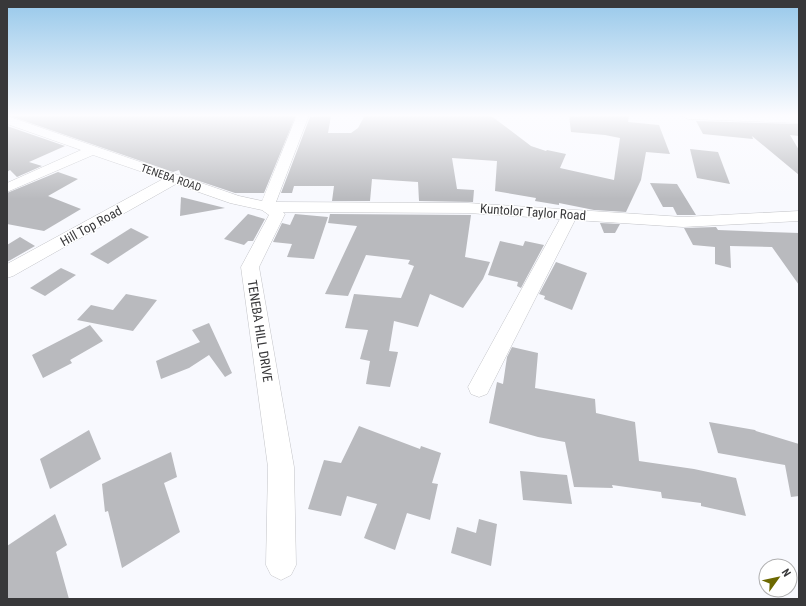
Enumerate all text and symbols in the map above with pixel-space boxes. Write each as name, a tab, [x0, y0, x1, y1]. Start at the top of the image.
street label: TENEBA ROAD	[139, 162, 203, 194]
street label: Kuntolor Taylor Road	[480, 201, 586, 223]
street label: Hill Top Road	[58, 203, 124, 249]
street label: TENEBA HILL DRIVE	[245, 279, 275, 383]
north arrow	[758, 558, 798, 598]
text: N	[779, 566, 793, 579]

